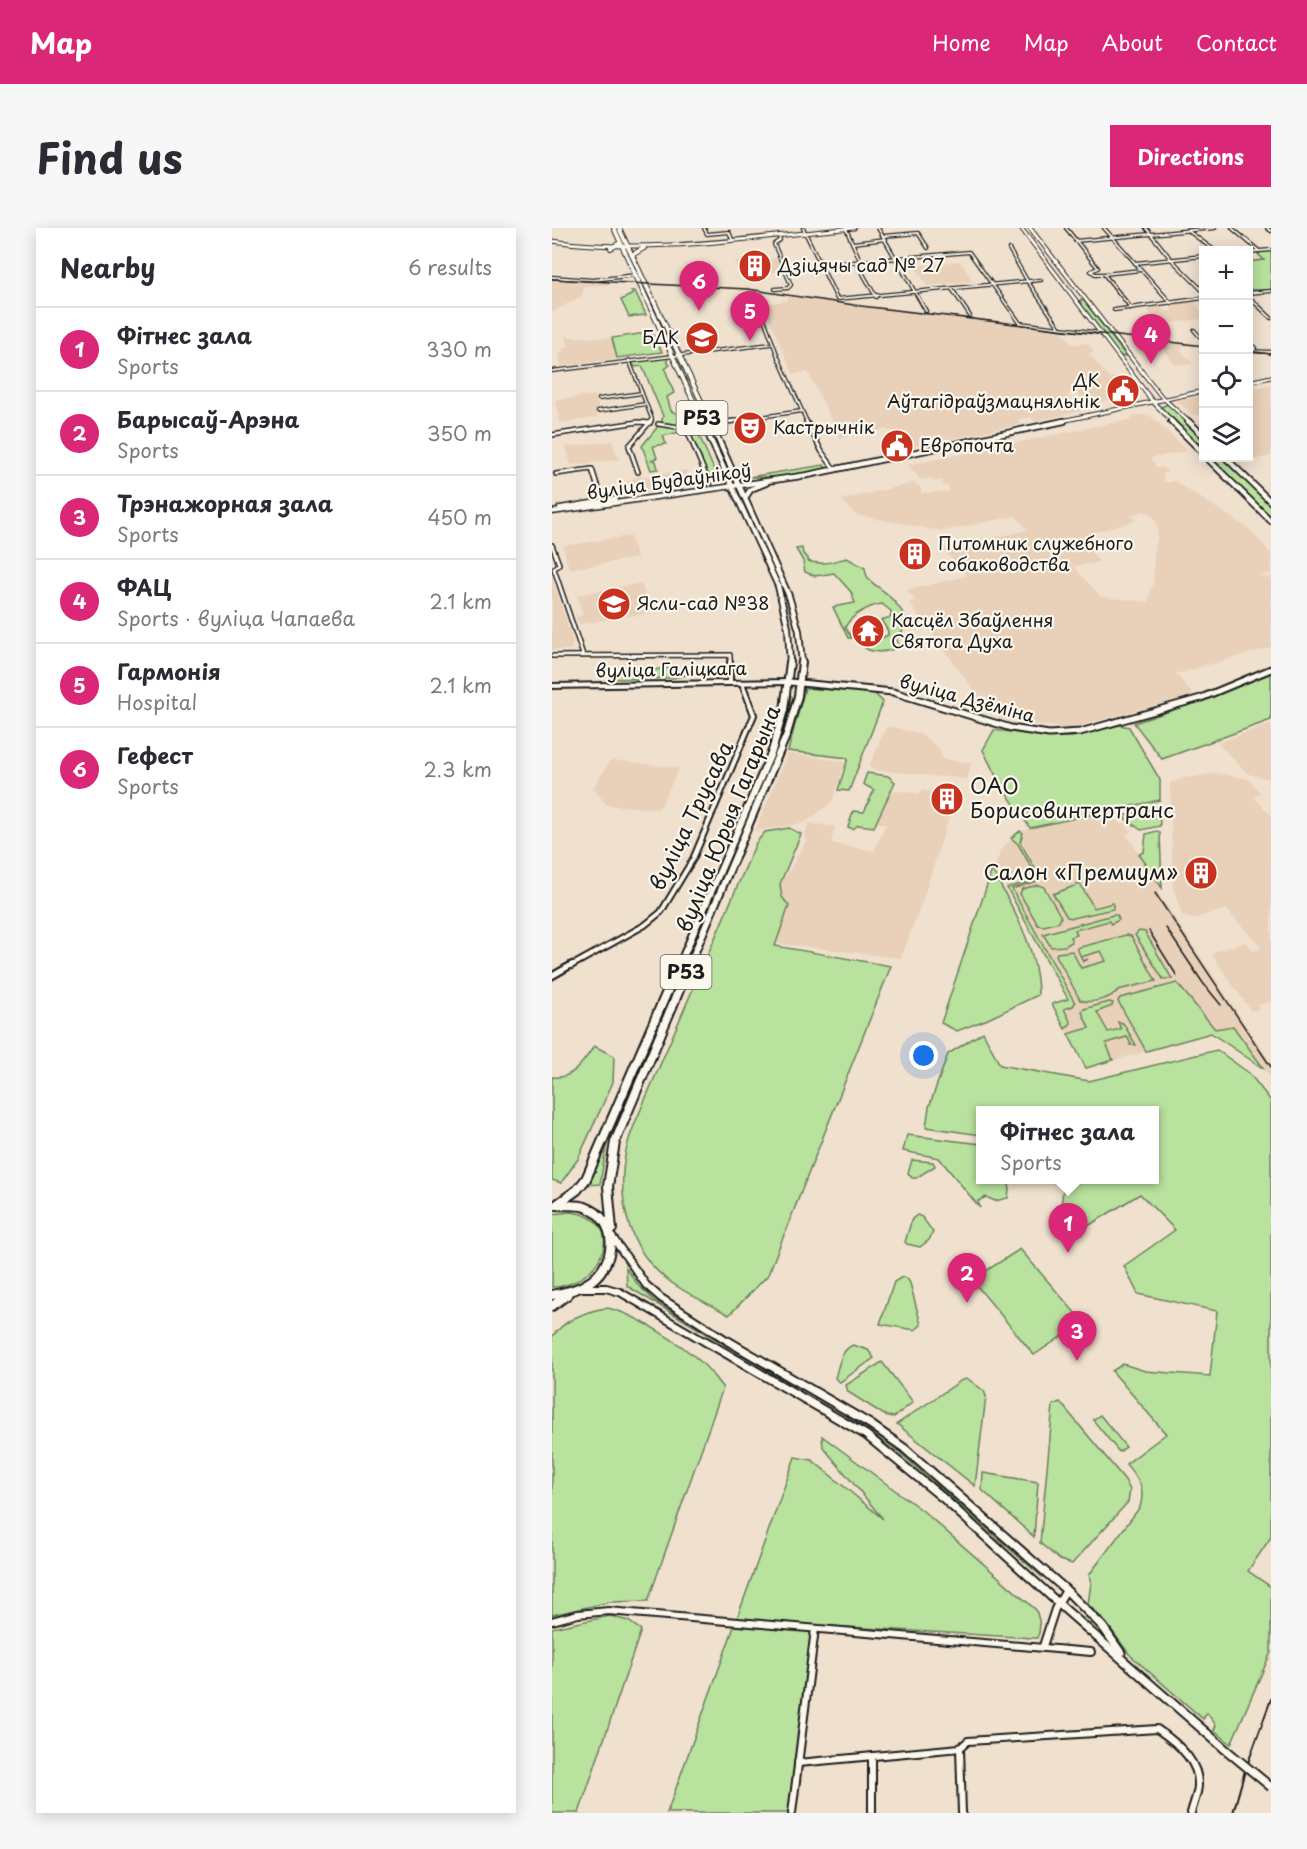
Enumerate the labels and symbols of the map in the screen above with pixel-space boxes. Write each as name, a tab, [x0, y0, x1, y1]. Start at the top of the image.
building icon: Дзіцячы сад № 27	[737, 248, 773, 284]
place label: Дзіцячы сад № 27	[777, 251, 944, 278]
pin: 6	[680, 262, 718, 311]
pin: 5	[730, 291, 770, 341]
pin: 4	[1132, 314, 1170, 364]
school or university icon: БДК	[684, 320, 720, 356]
place label: БДК	[642, 323, 679, 350]
place label: ДК Аўтагідраўзмацняльнік	[887, 366, 1100, 414]
public building icon: ДК Аўтагідраўзмацняльнік	[1105, 373, 1141, 409]
road number: Р53	[676, 401, 728, 435]
theatre icon: Кастрычнік	[732, 410, 768, 446]
place label: Кастрычнік	[773, 413, 875, 440]
public building icon: Европочта	[879, 428, 915, 464]
place label: Европочта	[920, 431, 1015, 458]
street label: вуліца Будаўнікоў	[585, 456, 753, 505]
place label: Питомник служебного собаководства	[938, 529, 1133, 577]
building icon: Питомник служебного собаководства	[897, 536, 933, 572]
school or university icon: Ясли-сад №38	[596, 586, 632, 622]
place label: Ясли-сад №38	[637, 589, 769, 616]
place label: Касцёл Збаўлення Святога Духа	[891, 606, 1053, 654]
temple icon: Касцёл Збаўлення Святога Духа	[850, 613, 886, 649]
street label: вуліца Галіцкага	[595, 654, 747, 683]
street label: вуліца Дзёміна	[897, 667, 1039, 729]
street label: вуліца Юрыя Гагарына	[667, 700, 787, 937]
street label: вуліца Трусава	[640, 734, 741, 895]
place label: ОАО Борисовинтертранс	[970, 769, 1174, 825]
building icon: ОАО Борисовинтертранс	[929, 781, 965, 817]
place label: Салон «Премиум»	[984, 855, 1178, 887]
building icon: Салон «Премиум»	[1183, 855, 1219, 891]
road number: Р53	[660, 955, 712, 989]
your location	[909, 1041, 938, 1070]
pin: 1	[1048, 1204, 1088, 1253]
pin: 2	[948, 1254, 986, 1303]
pin: 3	[1058, 1312, 1096, 1361]

